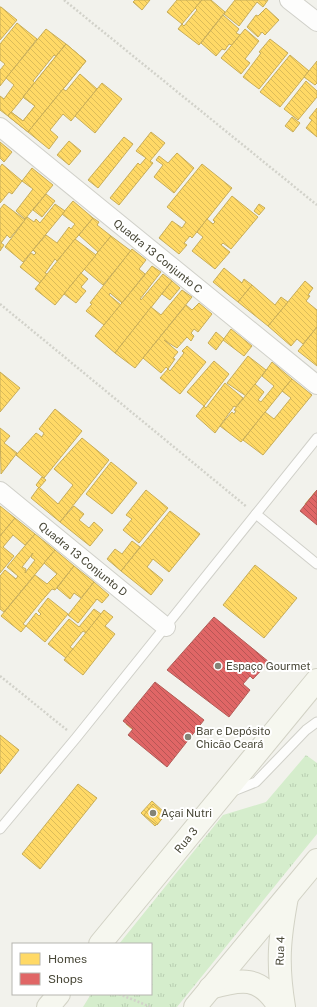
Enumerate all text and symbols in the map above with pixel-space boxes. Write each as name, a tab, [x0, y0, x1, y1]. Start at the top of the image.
street label: Quadra 13 Conjunto C	[111, 217, 205, 295]
street label: Quadra 13 Conjunto D	[36, 520, 130, 599]
place label: Espaço Gourmet	[226, 660, 310, 673]
marker: Espaço Gourmet	[213, 661, 223, 671]
place label: Bar e Depósito Chicão Ceará	[196, 725, 270, 750]
marker: Bar e Depósito Chicão Ceará	[183, 732, 193, 742]
place label: Açai Nutri	[161, 807, 212, 820]
marker: Açai Nutri	[148, 808, 158, 818]
street label: Rua 3	[172, 825, 200, 855]
street label: Rua 4	[273, 936, 287, 966]
legend	[12, 943, 152, 995]
text: Homes	[48, 952, 87, 966]
text: Shops	[48, 972, 83, 986]

